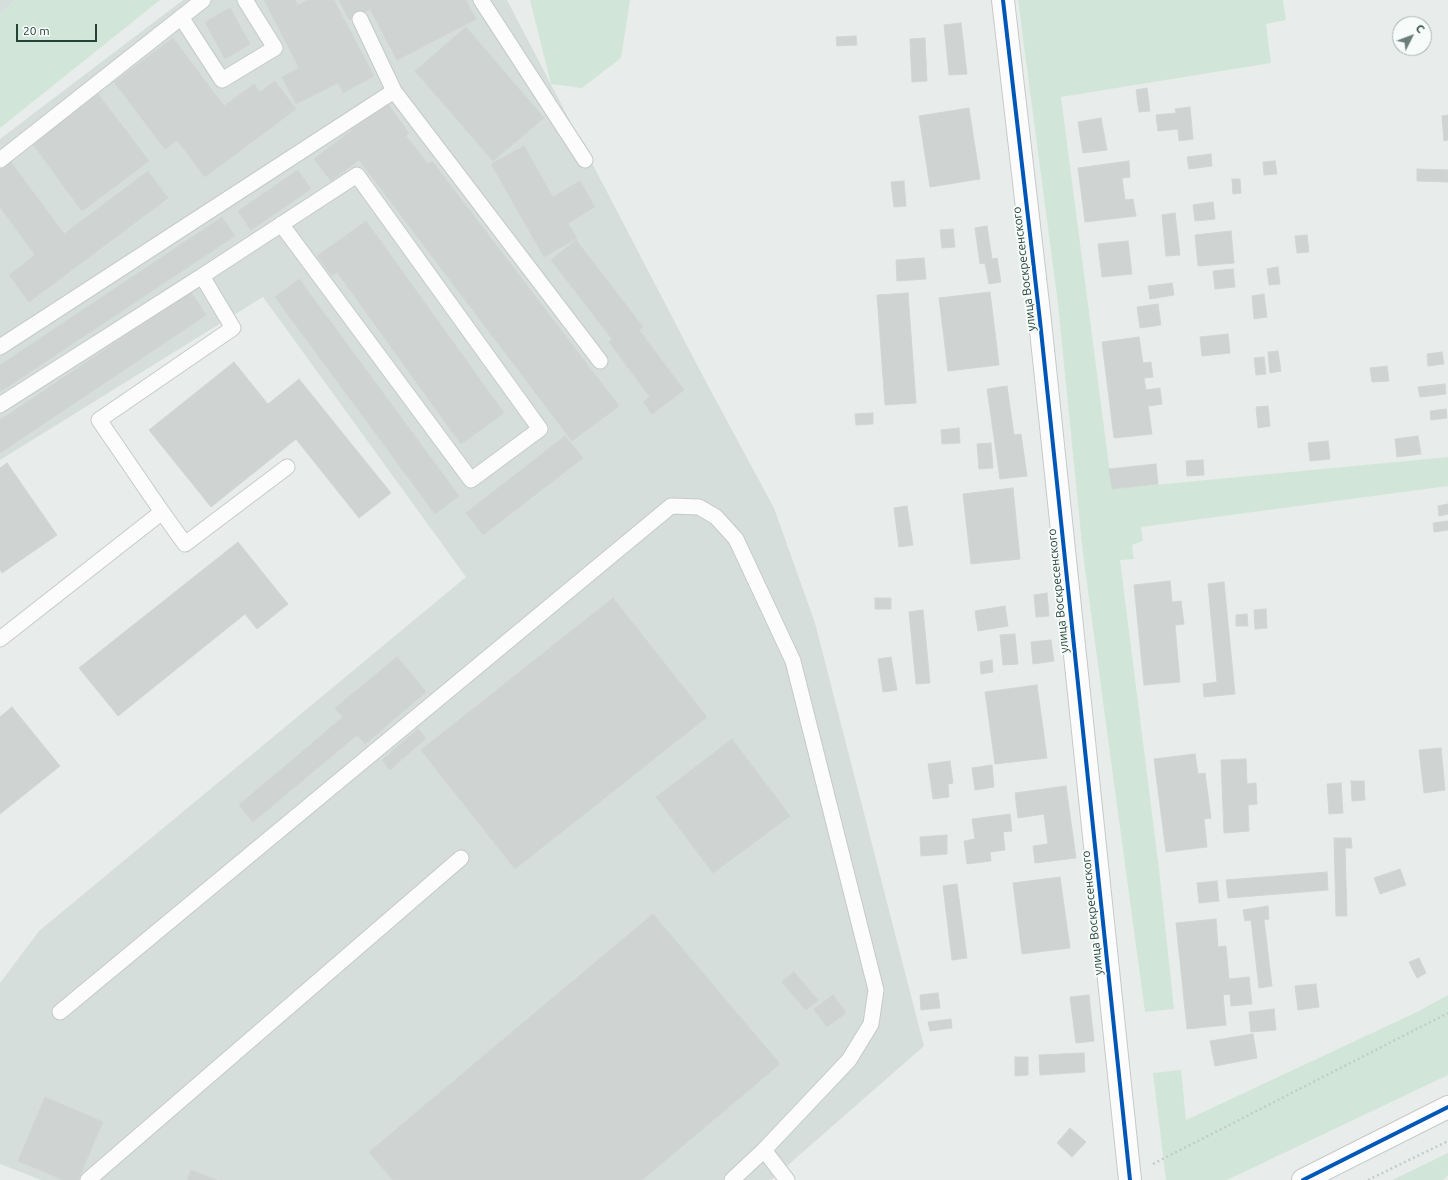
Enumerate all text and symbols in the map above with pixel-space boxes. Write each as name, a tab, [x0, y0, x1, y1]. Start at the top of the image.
scale bar	[18, 16, 99, 42]
north arrow	[1392, 16, 1432, 56]
text: С	[1413, 22, 1427, 35]
text: 20 m	[23, 24, 50, 37]
street label: улица Воскресенского	[1009, 206, 1039, 332]
street label: улица Воскресенского	[1044, 528, 1072, 654]
street label: улица Воскресенского	[1078, 850, 1106, 976]

